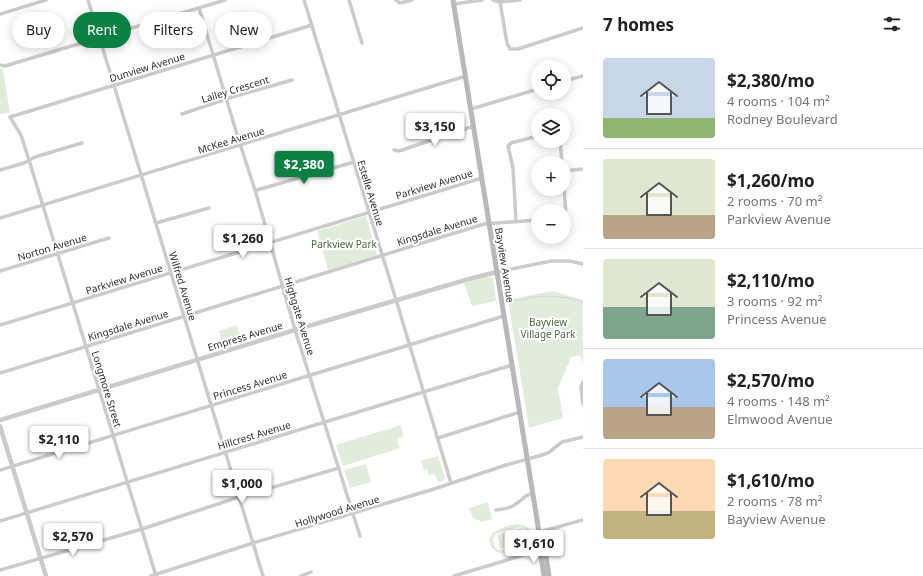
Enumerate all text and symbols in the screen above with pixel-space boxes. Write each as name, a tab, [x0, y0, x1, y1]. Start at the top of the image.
chip: Buy	[12, 12, 65, 48]
chip: Rent	[73, 12, 131, 48]
chip: Filters	[139, 12, 207, 48]
chip: New	[215, 12, 272, 48]
text: 7 homes	[603, 13, 674, 36]
icon: filters	[881, 13, 903, 35]
street label: Dunview Avenue	[107, 49, 187, 85]
map controls	[531, 60, 571, 244]
button: locate	[531, 60, 571, 100]
text: $2,380/mo	[727, 69, 815, 92]
street label: Lailey Crescent	[199, 72, 271, 106]
icon: home	[635, 74, 683, 122]
text: 4 rooms · 104 m²	[727, 92, 830, 110]
button: layers	[531, 108, 571, 148]
text: Rodney Boulevard	[727, 110, 838, 128]
pin: $3,150	[402, 113, 468, 147]
text: $3,150	[415, 117, 455, 135]
street label: McKee Avenue	[196, 123, 266, 157]
pin: $2,380	[271, 151, 337, 185]
text: $2,380	[284, 155, 324, 173]
button: +	[531, 156, 571, 196]
street label: Estelle Avenue	[354, 158, 388, 228]
street label: Parkview Avenue	[394, 166, 475, 202]
text: $1,260/mo	[727, 169, 815, 192]
icon: home	[635, 175, 683, 223]
text: 2 rooms · 70 m²	[727, 192, 822, 210]
button: −	[531, 204, 571, 244]
text: Parkview Avenue	[727, 210, 831, 228]
street label: Kingsdale Avenue	[395, 211, 479, 249]
pin: $1,260	[210, 225, 276, 259]
street label: Bayview Avenue	[492, 226, 518, 304]
text: $1,260	[223, 229, 263, 247]
street label: Norton Avenue	[16, 230, 88, 264]
park label: Parkview Park	[311, 237, 378, 251]
street label: Wilfred Avenue	[166, 250, 200, 322]
street label: Parkview Avenue	[84, 261, 165, 297]
text: $2,110/mo	[727, 269, 815, 292]
street label: Highgate Avenue	[281, 275, 319, 357]
icon: home	[635, 275, 683, 323]
text: 3 rooms · 92 m²	[727, 292, 822, 310]
street label: Kingsdale Avenue	[86, 306, 170, 344]
text: Princess Avenue	[727, 310, 827, 328]
park label: Bayview Village Park	[521, 315, 576, 341]
street label: Empress Avenue	[206, 318, 285, 354]
street label: Longmore Street	[89, 349, 125, 429]
street label: Princess Avenue	[211, 367, 289, 403]
text: $2,570/mo	[727, 369, 815, 392]
icon: home	[635, 375, 683, 423]
text: 4 rooms · 148 m²	[727, 392, 830, 410]
text: Elmwood Avenue	[727, 410, 833, 428]
street label: Hillcrest Avenue	[216, 417, 293, 453]
pin: $2,110	[26, 426, 92, 460]
text: $2,110	[39, 430, 79, 448]
text: $1,610/mo	[727, 469, 815, 492]
pin: $1,000	[209, 470, 275, 504]
text: $1,000	[222, 474, 262, 492]
icon: home	[635, 475, 683, 523]
street label: Hollywood Avenue	[293, 491, 381, 530]
text: 2 rooms · 78 m²	[727, 492, 822, 510]
text: Bayview Avenue	[727, 510, 826, 528]
pin: $2,570	[40, 523, 106, 557]
text: $2,570	[53, 527, 93, 545]
pin: $1,610	[501, 530, 567, 564]
text: $1,610	[514, 534, 554, 552]

